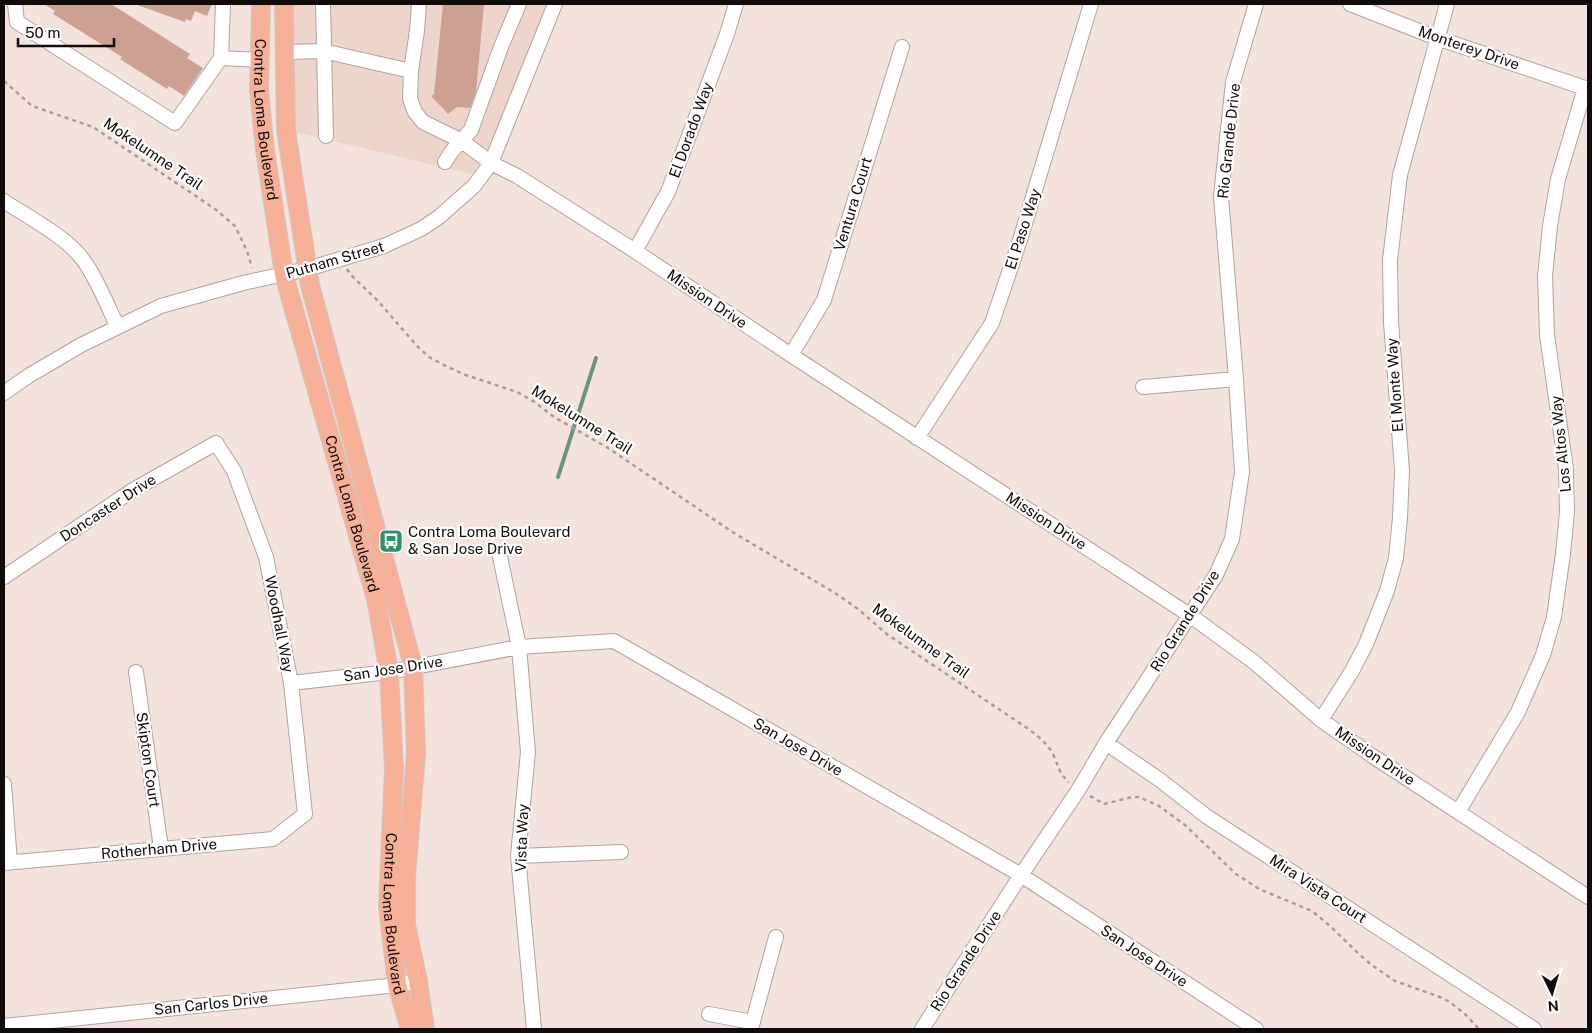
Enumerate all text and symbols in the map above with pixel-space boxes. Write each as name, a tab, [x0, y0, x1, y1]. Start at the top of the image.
scale bar	[18, 15, 114, 47]
street label: Monterey Drive	[1416, 22, 1522, 73]
text: 50 m	[25, 24, 60, 41]
street label: Contra Loma Boulevard	[251, 39, 282, 202]
street label: El Dorado Way	[665, 80, 716, 180]
street label: Rio Grande Drive	[1214, 82, 1243, 200]
street label: Mokelumne Trail	[101, 114, 206, 193]
street label: Ventura Court	[830, 155, 875, 253]
street label: El Paso Way	[1001, 186, 1044, 271]
street label: Putnam Street	[284, 237, 386, 282]
street label: Mission Drive	[664, 266, 750, 332]
street label: El Monte Way	[1383, 337, 1406, 433]
street label: Mokelumne Trail	[529, 382, 636, 457]
street label: Los Altos Way	[1547, 395, 1574, 493]
street label: Contra Loma Boulevard	[322, 433, 383, 594]
street label: Doncaster Drive	[57, 470, 159, 545]
street label: Mission Drive	[1003, 488, 1090, 553]
place label: Contra Loma Boulevard & San Jose Drive	[408, 523, 570, 557]
bus stop icon: Contra Loma Boulevard & San Jose Drive	[378, 528, 404, 554]
street label: Rio Grande Drive	[1147, 567, 1223, 675]
street label: Woodhall Way	[262, 574, 297, 674]
street label: Mokelumne Trail	[870, 600, 973, 681]
street label: San Jose Drive	[342, 652, 444, 685]
street label: Skipton Court	[133, 711, 164, 809]
street label: San Jose Drive	[751, 714, 846, 779]
street label: Mission Drive	[1332, 723, 1418, 789]
street label: Vista Way	[512, 804, 531, 872]
street label: Contra Loma Boulevard	[379, 832, 408, 997]
street label: Rotherham Drive	[100, 835, 218, 862]
street label: Mira Vista Court	[1267, 851, 1370, 926]
street label: Rio Grande Drive	[927, 907, 1004, 1014]
street label: San Jose Drive	[1098, 921, 1191, 990]
north arrow	[1527, 968, 1577, 1018]
street label: San Carlos Drive	[153, 989, 269, 1018]
text: N	[1547, 998, 1559, 1014]

